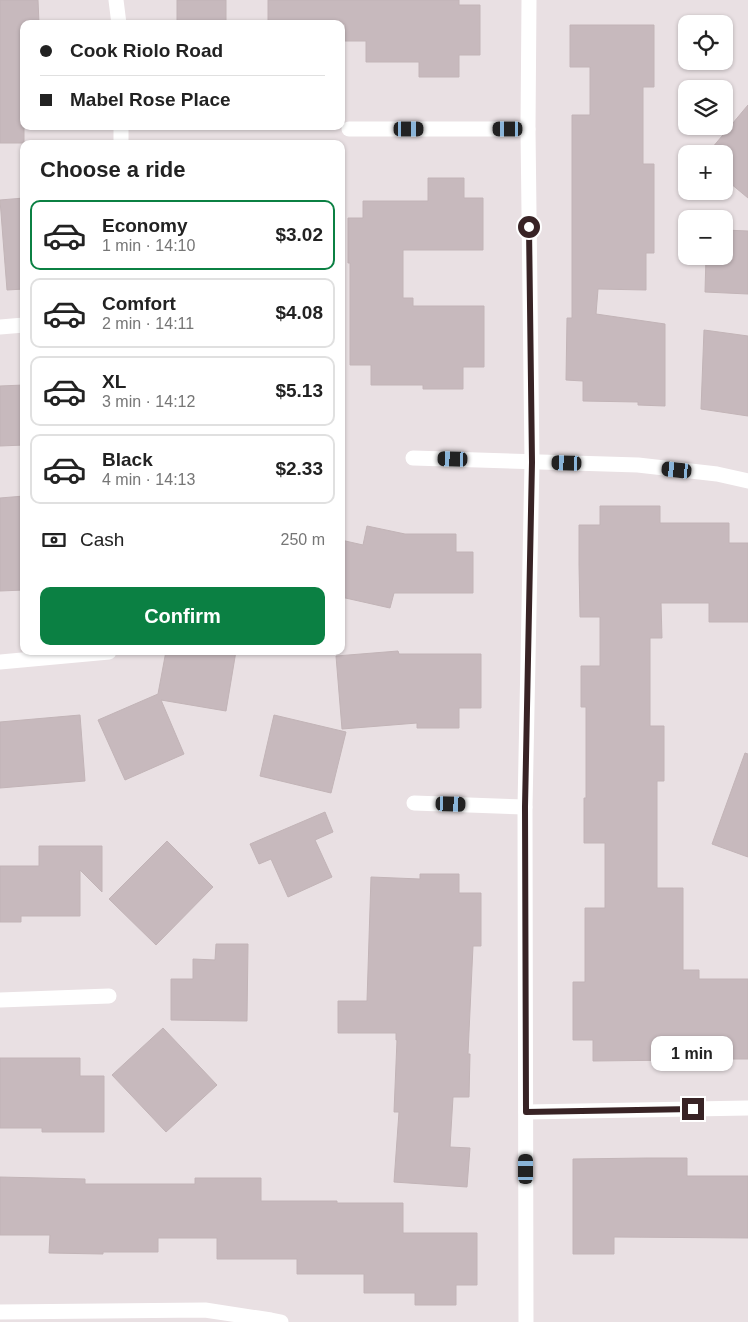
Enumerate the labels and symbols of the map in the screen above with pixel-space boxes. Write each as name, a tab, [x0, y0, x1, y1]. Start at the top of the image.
car	[394, 122, 424, 137]
car	[493, 122, 523, 137]
route start	[518, 216, 540, 238]
car	[437, 451, 468, 467]
car	[551, 455, 582, 471]
car	[661, 461, 692, 479]
car	[435, 796, 466, 812]
callout: 1 min	[652, 1036, 734, 1072]
route end	[682, 1098, 704, 1120]
car	[518, 1154, 533, 1184]

